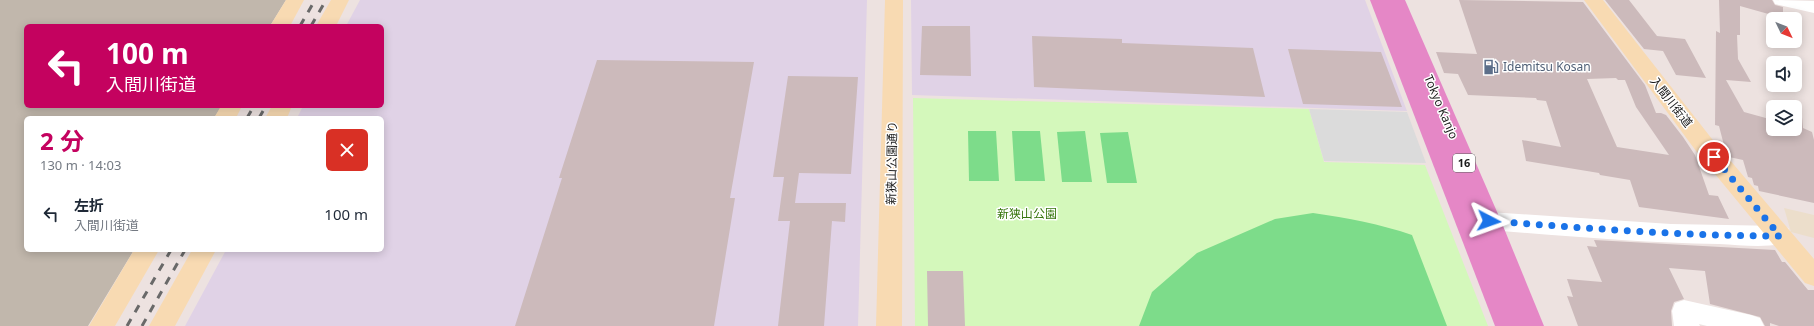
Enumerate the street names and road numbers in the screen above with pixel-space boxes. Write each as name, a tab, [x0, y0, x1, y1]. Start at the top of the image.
street label: Tokyo Kanjo	[1420, 72, 1463, 141]
street label: 入間川街道	[1646, 73, 1697, 131]
street label: 新狭山公園通り	[882, 121, 901, 205]
road number: 16	[1453, 154, 1475, 172]

